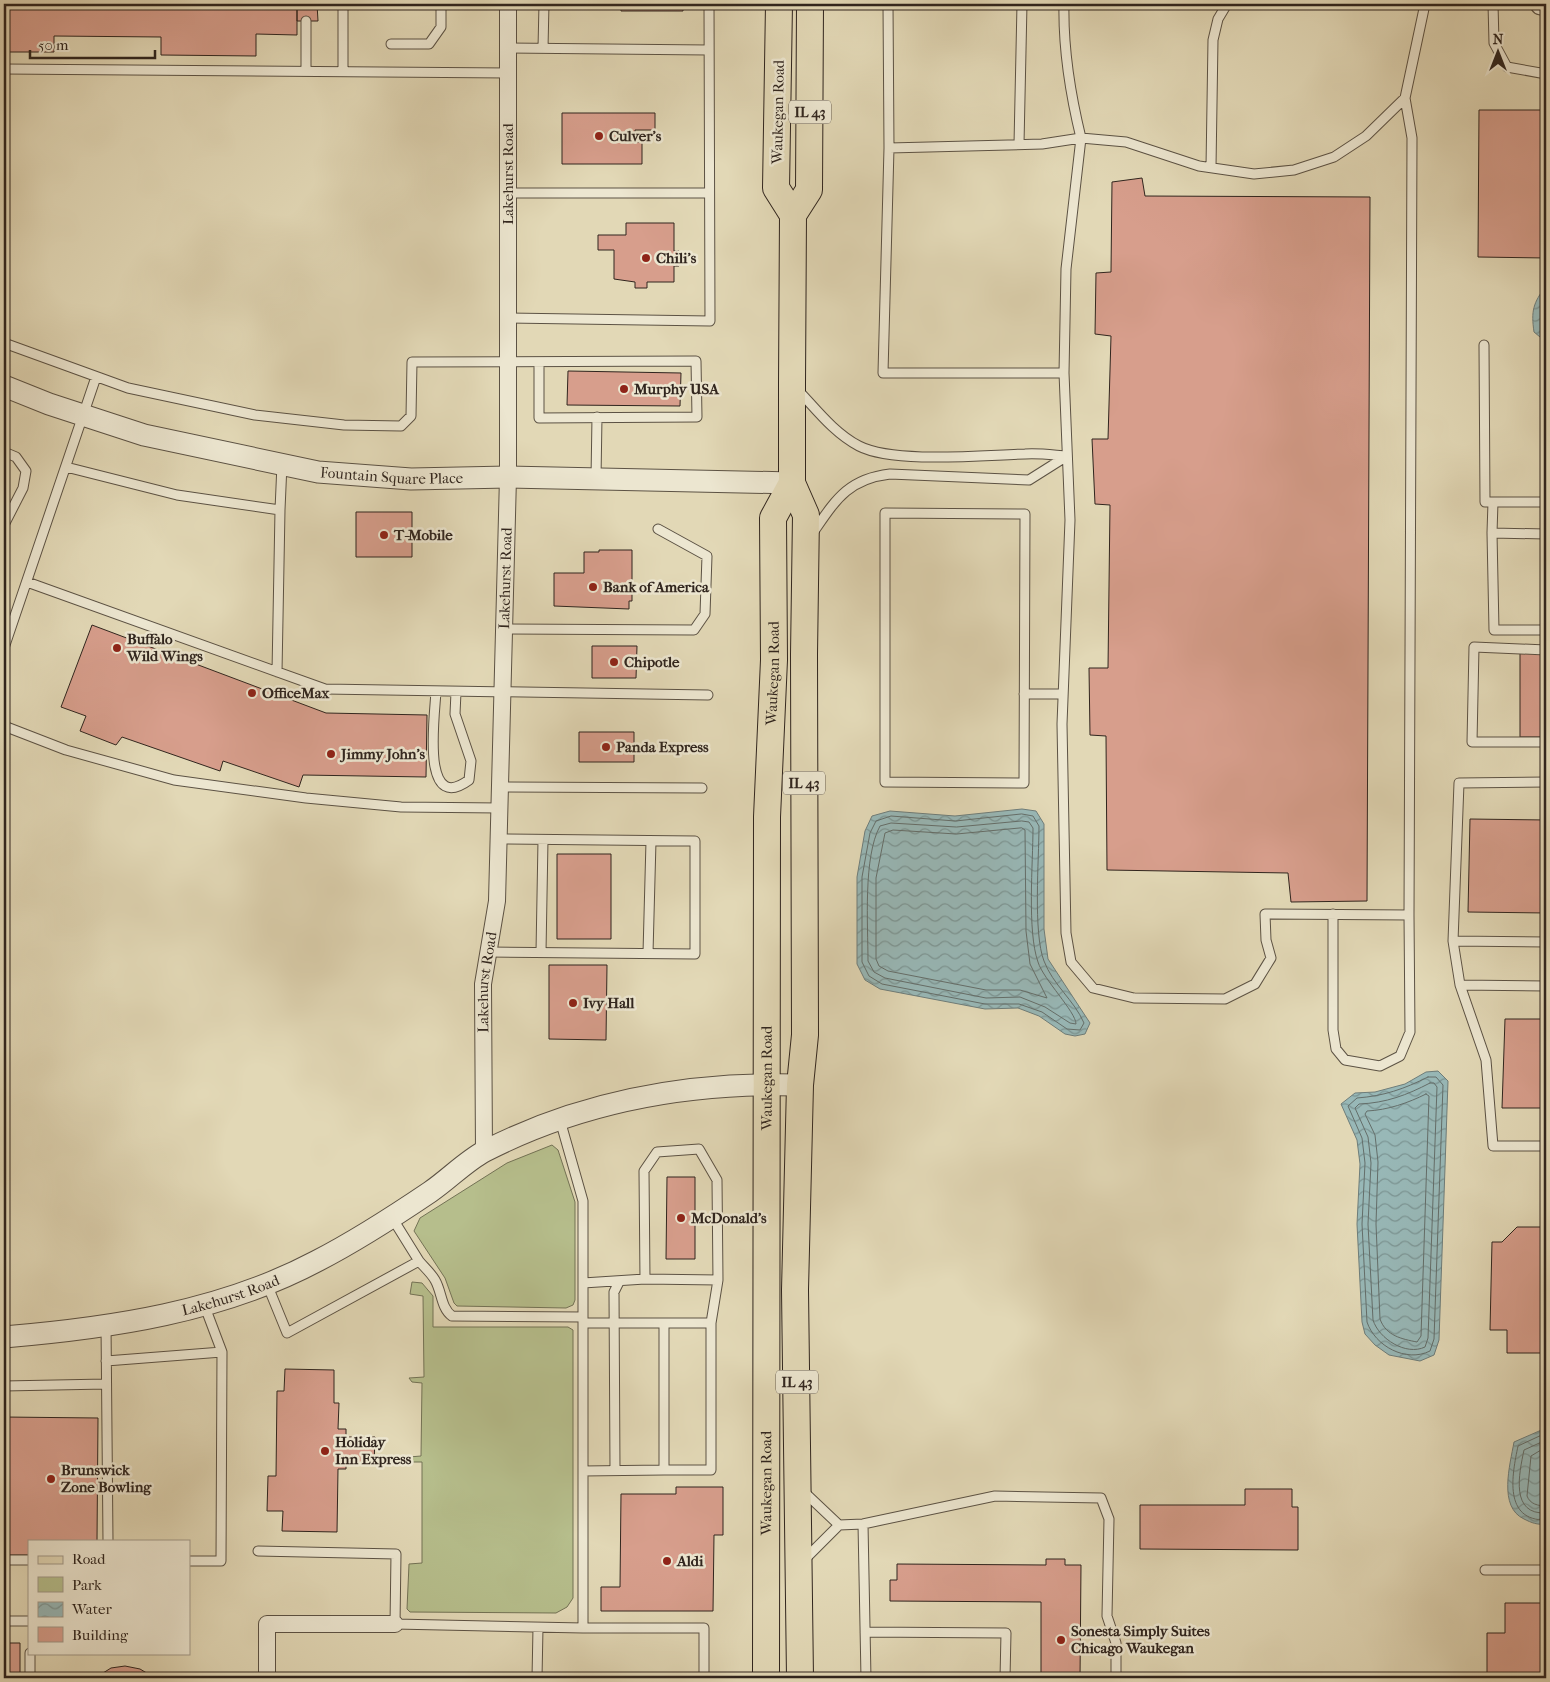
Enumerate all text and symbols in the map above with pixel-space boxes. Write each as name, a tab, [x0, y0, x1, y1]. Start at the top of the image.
scale bar	[30, 28, 155, 60]
north arrow	[1472, 28, 1522, 78]
text: N	[1493, 31, 1504, 48]
text: 50 m	[38, 36, 69, 54]
street label: Waukegan Road	[768, 59, 788, 165]
road number: IL 43	[789, 100, 831, 124]
street label: Lakehurst Road	[499, 122, 517, 225]
place label: Culver's	[609, 127, 662, 145]
marker: Culver's	[593, 130, 605, 142]
place label: Chili's	[656, 249, 697, 267]
marker: Chili's	[640, 252, 652, 264]
place label: Murphy USA	[633, 380, 720, 398]
marker: Murphy USA	[618, 383, 630, 395]
street label: Fountain Square Place	[319, 463, 464, 488]
place label: T-Mobile	[393, 526, 453, 544]
street label: Lakehurst Road	[495, 526, 516, 629]
marker: T-Mobile	[378, 529, 390, 541]
place label: Bank of America	[603, 578, 710, 596]
marker: Bank of America	[587, 581, 599, 593]
street label: Waukegan Road	[762, 620, 783, 727]
place label: Buffalo Wild Wings	[126, 630, 203, 665]
marker: Buffalo Wild Wings	[111, 642, 123, 654]
place label: Chipotle	[624, 653, 680, 671]
marker: Chipotle	[608, 656, 620, 668]
place label: OfficeMax	[262, 684, 330, 702]
marker: OfficeMax	[246, 687, 258, 699]
place label: Panda Express	[616, 738, 709, 756]
marker: Panda Express	[600, 741, 612, 753]
place label: Jimmy John's	[339, 745, 426, 763]
marker: Jimmy John's	[325, 748, 337, 760]
road number: IL 43	[783, 771, 825, 794]
street label: Lakehurst Road	[474, 930, 501, 1033]
place label: Ivy Hall	[583, 994, 635, 1012]
marker: Ivy Hall	[567, 997, 579, 1009]
street label: Waukegan Road	[758, 1025, 776, 1131]
place label: McDonald's	[690, 1209, 767, 1227]
marker: McDonald's	[675, 1212, 687, 1224]
street label: Lakehurst Road	[180, 1271, 283, 1319]
road number: IL 43	[776, 1370, 818, 1394]
street label: Waukegan Road	[757, 1430, 775, 1536]
place label: Holiday Inn Express	[335, 1433, 412, 1468]
marker: Holiday Inn Express	[319, 1445, 331, 1457]
place label: Brunswick Zone Bowling	[61, 1461, 152, 1496]
marker: Brunswick Zone Bowling	[45, 1473, 57, 1485]
legend	[28, 1540, 190, 1654]
text: Road	[72, 1550, 106, 1568]
place label: Aldi	[676, 1552, 704, 1570]
marker: Aldi	[661, 1555, 673, 1567]
text: Park	[72, 1576, 102, 1594]
text: Water	[71, 1600, 112, 1618]
place label: Sonesta Simply Suites Chicago Waukegan	[1071, 1622, 1210, 1657]
text: Building	[72, 1626, 129, 1644]
marker: Sonesta Simply Suites Chicago Waukegan	[1055, 1634, 1067, 1646]

